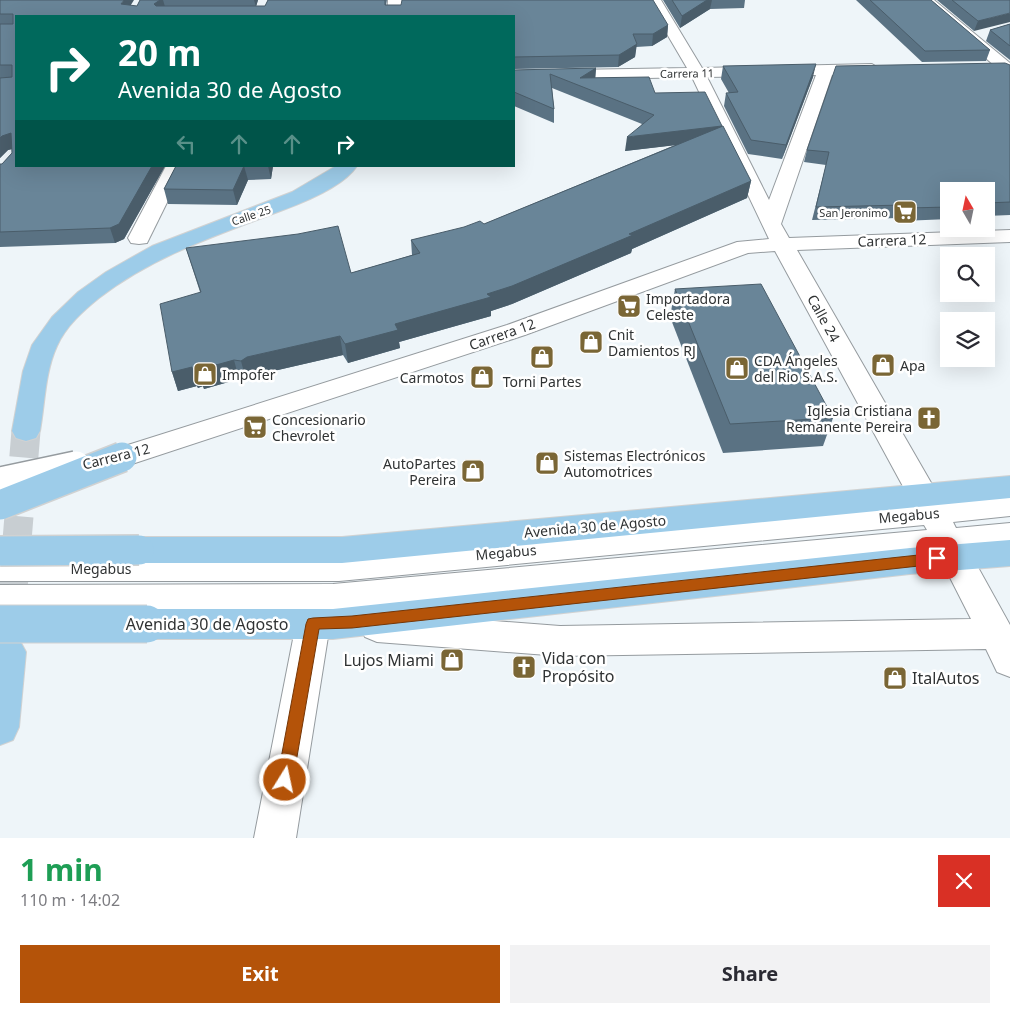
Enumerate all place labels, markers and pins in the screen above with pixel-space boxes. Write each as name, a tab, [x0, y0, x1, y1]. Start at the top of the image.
supermarket icon: San Jeronimo	[892, 199, 918, 225]
place label: San Jeronimo	[819, 205, 888, 220]
place label: Importadora Celeste	[646, 289, 730, 324]
supermarket icon: Importadora Celeste	[616, 293, 642, 319]
place label: Cnit Damientos RJ	[608, 325, 696, 360]
shop icon: Cnit Damientos RJ	[578, 329, 604, 355]
shop icon: Torni Partes	[529, 344, 555, 370]
place label: CDA Ángeles del Rio S.A.S.	[754, 351, 838, 386]
shop icon: Apa	[870, 352, 896, 378]
shop icon: CDA Ángeles del Rio S.A.S.	[724, 355, 750, 381]
place label: Apa	[900, 356, 925, 375]
shop icon: Impofer	[192, 361, 218, 387]
shop icon: Carmotos	[469, 364, 495, 390]
place label: Impofer	[222, 365, 276, 384]
place label: Carmotos	[400, 368, 464, 387]
place label: Torni Partes	[503, 372, 582, 391]
place label: Iglesia Cristiana Remanente Pereira	[786, 401, 912, 436]
church icon: Iglesia Cristiana Remanente Pereira	[916, 405, 942, 431]
place label: Concesionario Chevrolet	[272, 410, 366, 445]
supermarket icon: Concesionario Chevrolet	[242, 414, 268, 440]
place label: Sistemas Electrónicos Automotrices	[564, 446, 706, 481]
shop icon: Sistemas Electrónicos Automotrices	[534, 450, 560, 476]
place label: AutoPartes Pereira	[383, 454, 456, 489]
shop icon: AutoPartes Pereira	[460, 458, 486, 484]
pin	[916, 537, 958, 579]
shop icon: Lujos Miami	[439, 647, 465, 673]
place label: Vida con Propósito	[542, 647, 614, 687]
place label: Lujos Miami	[343, 649, 434, 671]
church icon: Vida con Propósito	[511, 654, 537, 680]
shop icon: ItalAutos	[882, 665, 908, 691]
place label: ItalAutos	[912, 667, 980, 689]

